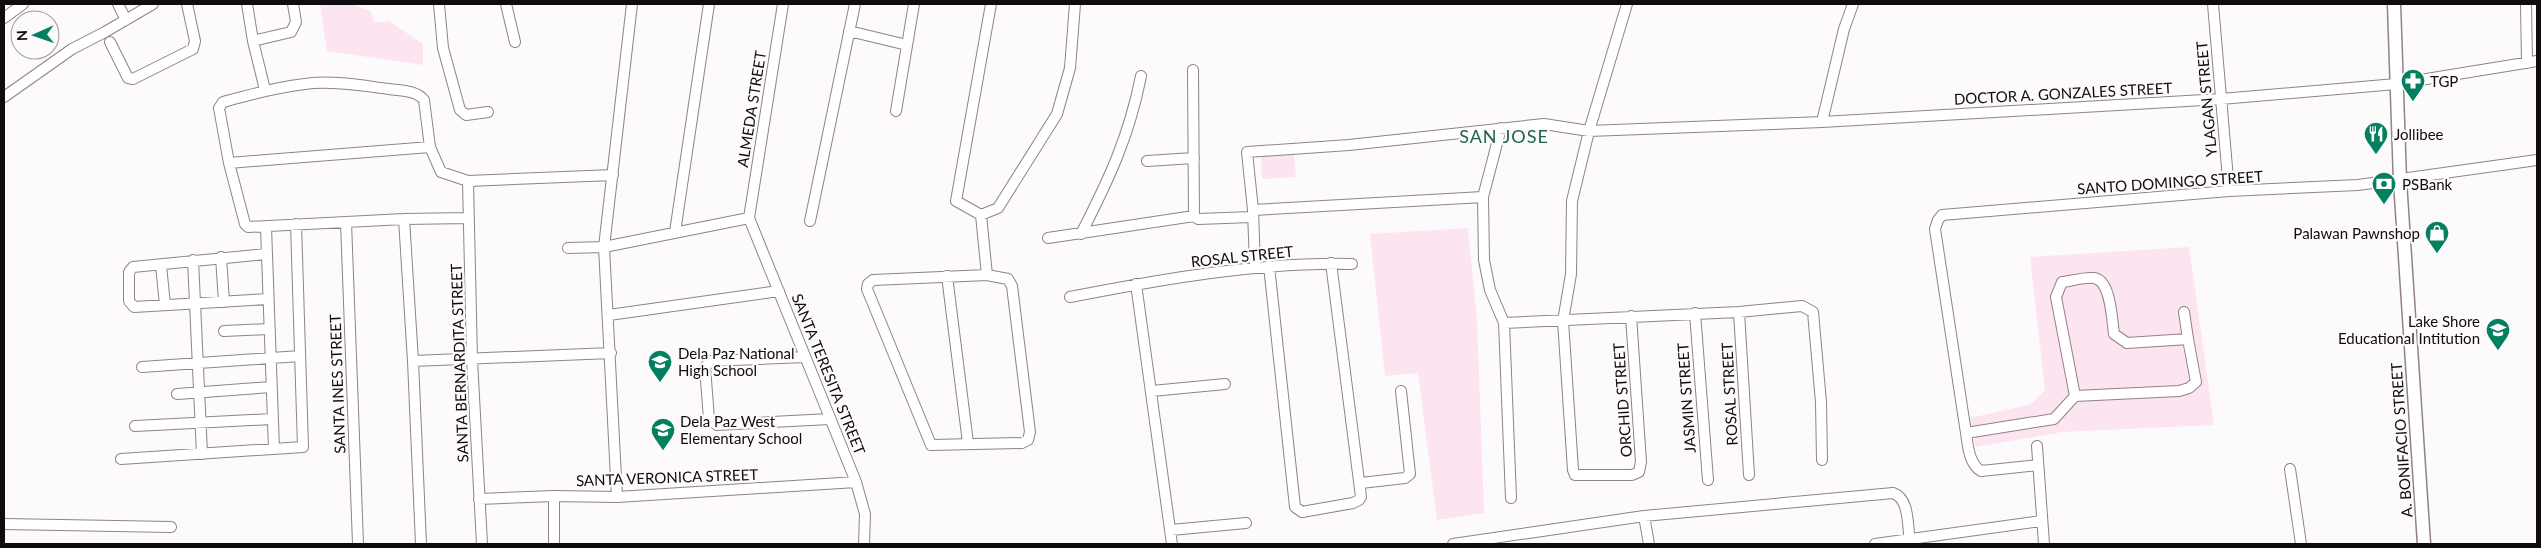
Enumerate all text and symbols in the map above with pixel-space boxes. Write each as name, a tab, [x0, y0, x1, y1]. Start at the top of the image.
north arrow	[10, 10, 60, 60]
text: N	[13, 30, 30, 41]
street label: YLAGAN STREET	[2192, 40, 2220, 157]
street label: ALMEDA STREET	[733, 49, 769, 169]
pharmacy icon: TGP	[2400, 68, 2426, 102]
place label: TGP	[2430, 72, 2458, 90]
street label: DOCTOR A. GONZALES STREET	[1953, 78, 2173, 108]
restaurant icon: Jollibee	[2363, 121, 2389, 155]
district label: SAN JOSE	[1459, 125, 1549, 147]
place label: Jollibee	[2394, 125, 2444, 143]
street label: SANTO DOMINGO STREET	[2077, 167, 2264, 197]
bank icon: PSBank	[2371, 171, 2397, 205]
place label: PSBank	[2402, 175, 2453, 193]
shop icon: Palawan Pawnshop	[2424, 220, 2450, 254]
place label: Palawan Pawnshop	[2293, 224, 2420, 242]
street label: ROSAL STREET	[1190, 242, 1294, 270]
street label: SANTA BERNARDITA STREET	[447, 263, 471, 463]
street label: SANTA TERESITA STREET	[788, 291, 870, 457]
place label: Lake Shore Educational Intitution	[2338, 312, 2480, 347]
street label: SANTA INES STREET	[326, 314, 348, 454]
school or university icon: Lake Shore Educational Intitution	[2485, 317, 2511, 351]
street label: ORCHID STREET	[1609, 342, 1635, 458]
street label: JASMIN STREET	[1673, 342, 1699, 454]
street label: ROSAL STREET	[1717, 342, 1741, 446]
place label: Dela Paz National High School	[678, 344, 795, 379]
school or university icon: Dela Paz National High School	[647, 349, 673, 383]
street label: A. BONIFACIO STREET	[2387, 362, 2415, 518]
place label: Dela Paz West Elementary School	[680, 412, 802, 447]
school or university icon: Dela Paz West Elementary School	[650, 417, 676, 451]
street label: SANTA VERONICA STREET	[576, 465, 758, 489]

